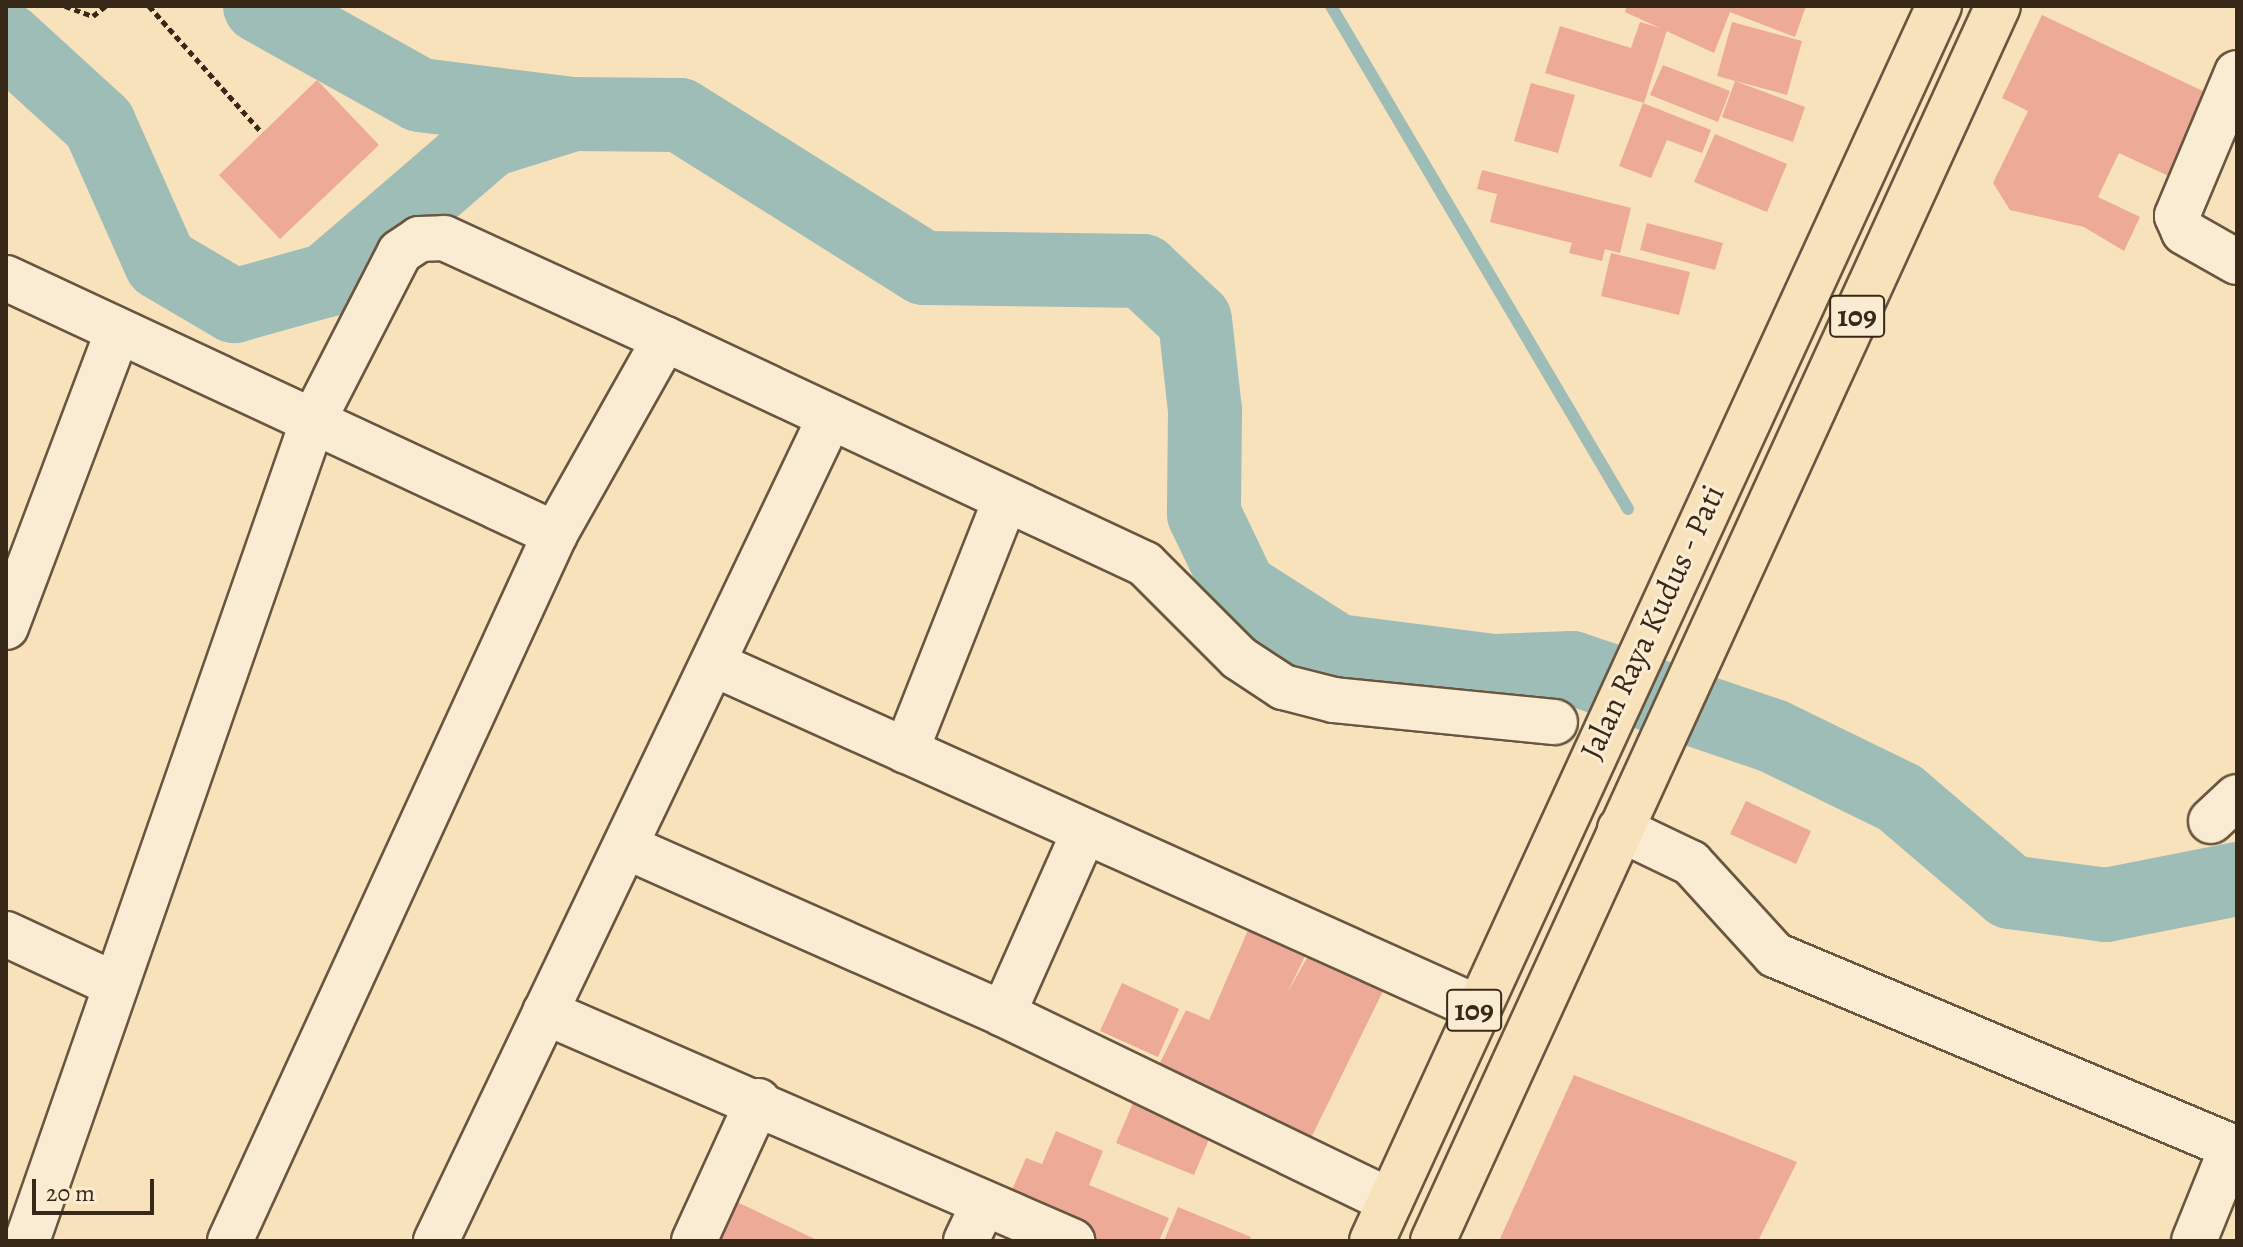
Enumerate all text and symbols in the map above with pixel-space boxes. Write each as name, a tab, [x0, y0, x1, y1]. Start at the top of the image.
road number: 109	[1829, 290, 1885, 342]
street label: Jalan Raya Kudus - Pati	[1571, 478, 1733, 766]
road number: 109	[1446, 984, 1502, 1036]
scale bar	[36, 1163, 158, 1213]
text: 20 m	[46, 1177, 95, 1209]

